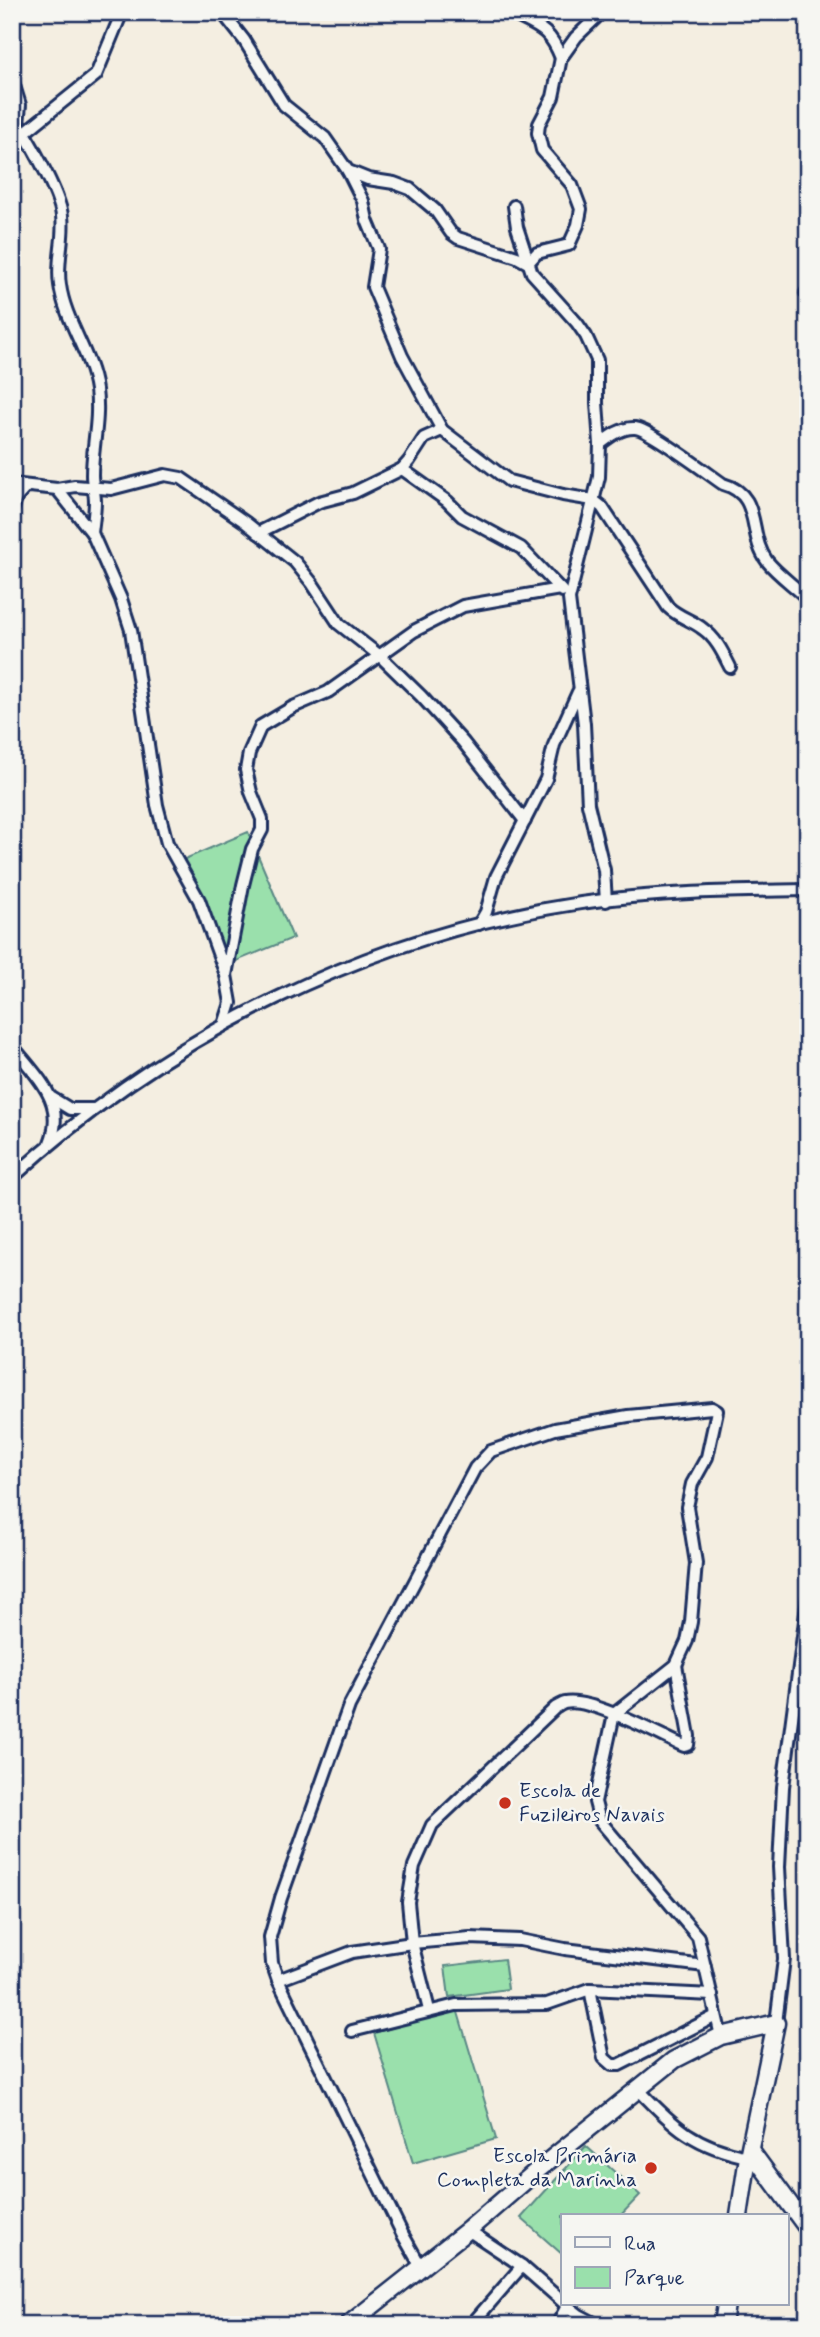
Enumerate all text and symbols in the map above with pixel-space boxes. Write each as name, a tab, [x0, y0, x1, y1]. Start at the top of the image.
place label: Escola de Fuzileiros Navais	[519, 1777, 665, 1829]
marker: Escola de Fuzileiros Navais	[497, 1795, 513, 1811]
place label: Escola Primária Completa da Marinha	[437, 2142, 637, 2194]
marker: Escola Primária Completa da Marinha	[643, 2160, 659, 2176]
legend	[561, 2214, 788, 2306]
text: Rua	[624, 2230, 656, 2258]
text: Parque	[624, 2264, 685, 2292]

